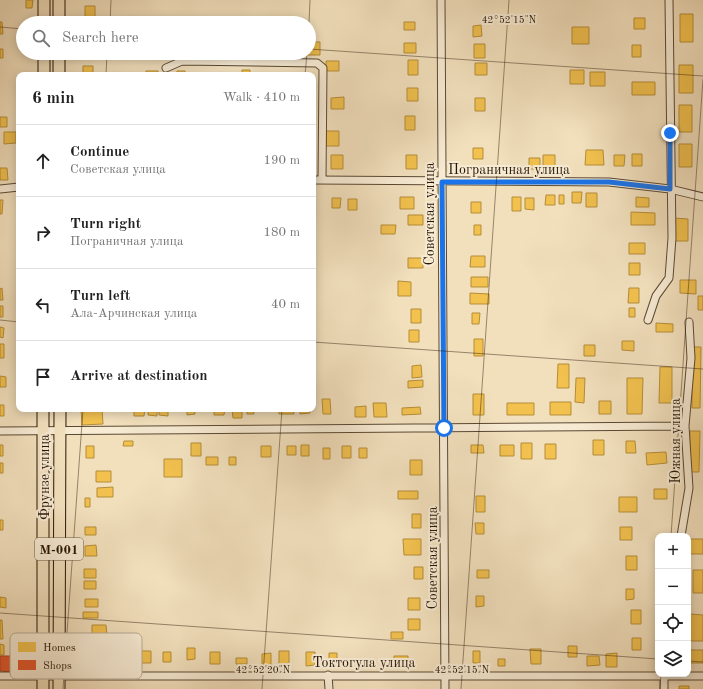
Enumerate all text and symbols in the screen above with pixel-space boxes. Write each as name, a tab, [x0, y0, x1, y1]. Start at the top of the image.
text: 42°52'15"N	[482, 15, 537, 25]
search box	[16, 16, 316, 60]
icon: search	[30, 27, 52, 49]
text: Search here	[62, 31, 139, 46]
text: 6 min	[32, 90, 75, 107]
text: Walk · 410 m	[223, 91, 300, 104]
route end	[661, 124, 679, 142]
text: Continue	[70, 145, 129, 160]
icon: ahead	[32, 150, 54, 172]
text: 190 m	[263, 154, 300, 167]
street label: Советская улица	[423, 162, 437, 266]
text: Советская улица	[70, 163, 166, 176]
street label: Пограничная улица	[448, 163, 570, 177]
text: Turn right	[70, 217, 141, 232]
icon: right	[32, 222, 54, 244]
text: 180 m	[263, 226, 300, 239]
text: Пограничная улица	[70, 235, 183, 248]
text: Turn left	[70, 289, 130, 304]
icon: left	[32, 294, 54, 316]
text: 40 m	[271, 298, 300, 311]
text: Ала-Арчинская улица	[70, 307, 197, 320]
icon: arrive	[32, 366, 54, 388]
text: Arrive at destination	[70, 369, 208, 384]
street label: Южная улица	[669, 398, 683, 484]
route start	[435, 419, 453, 437]
street label: Фрунзе улица	[38, 434, 52, 520]
street label: Советская улица	[426, 506, 440, 610]
map controls	[655, 533, 691, 677]
button: +	[655, 533, 691, 569]
road number: M-001	[35, 538, 83, 560]
button: −	[655, 569, 691, 605]
button: locate	[655, 605, 691, 641]
legend	[10, 633, 142, 679]
button: layers	[655, 641, 691, 677]
text: Homes	[43, 643, 76, 654]
street label: Токтогула улица	[312, 656, 416, 670]
text: Shops	[43, 661, 72, 672]
text: 42°52'20"N	[236, 665, 291, 675]
text: 42°52'15"N	[435, 665, 490, 675]

